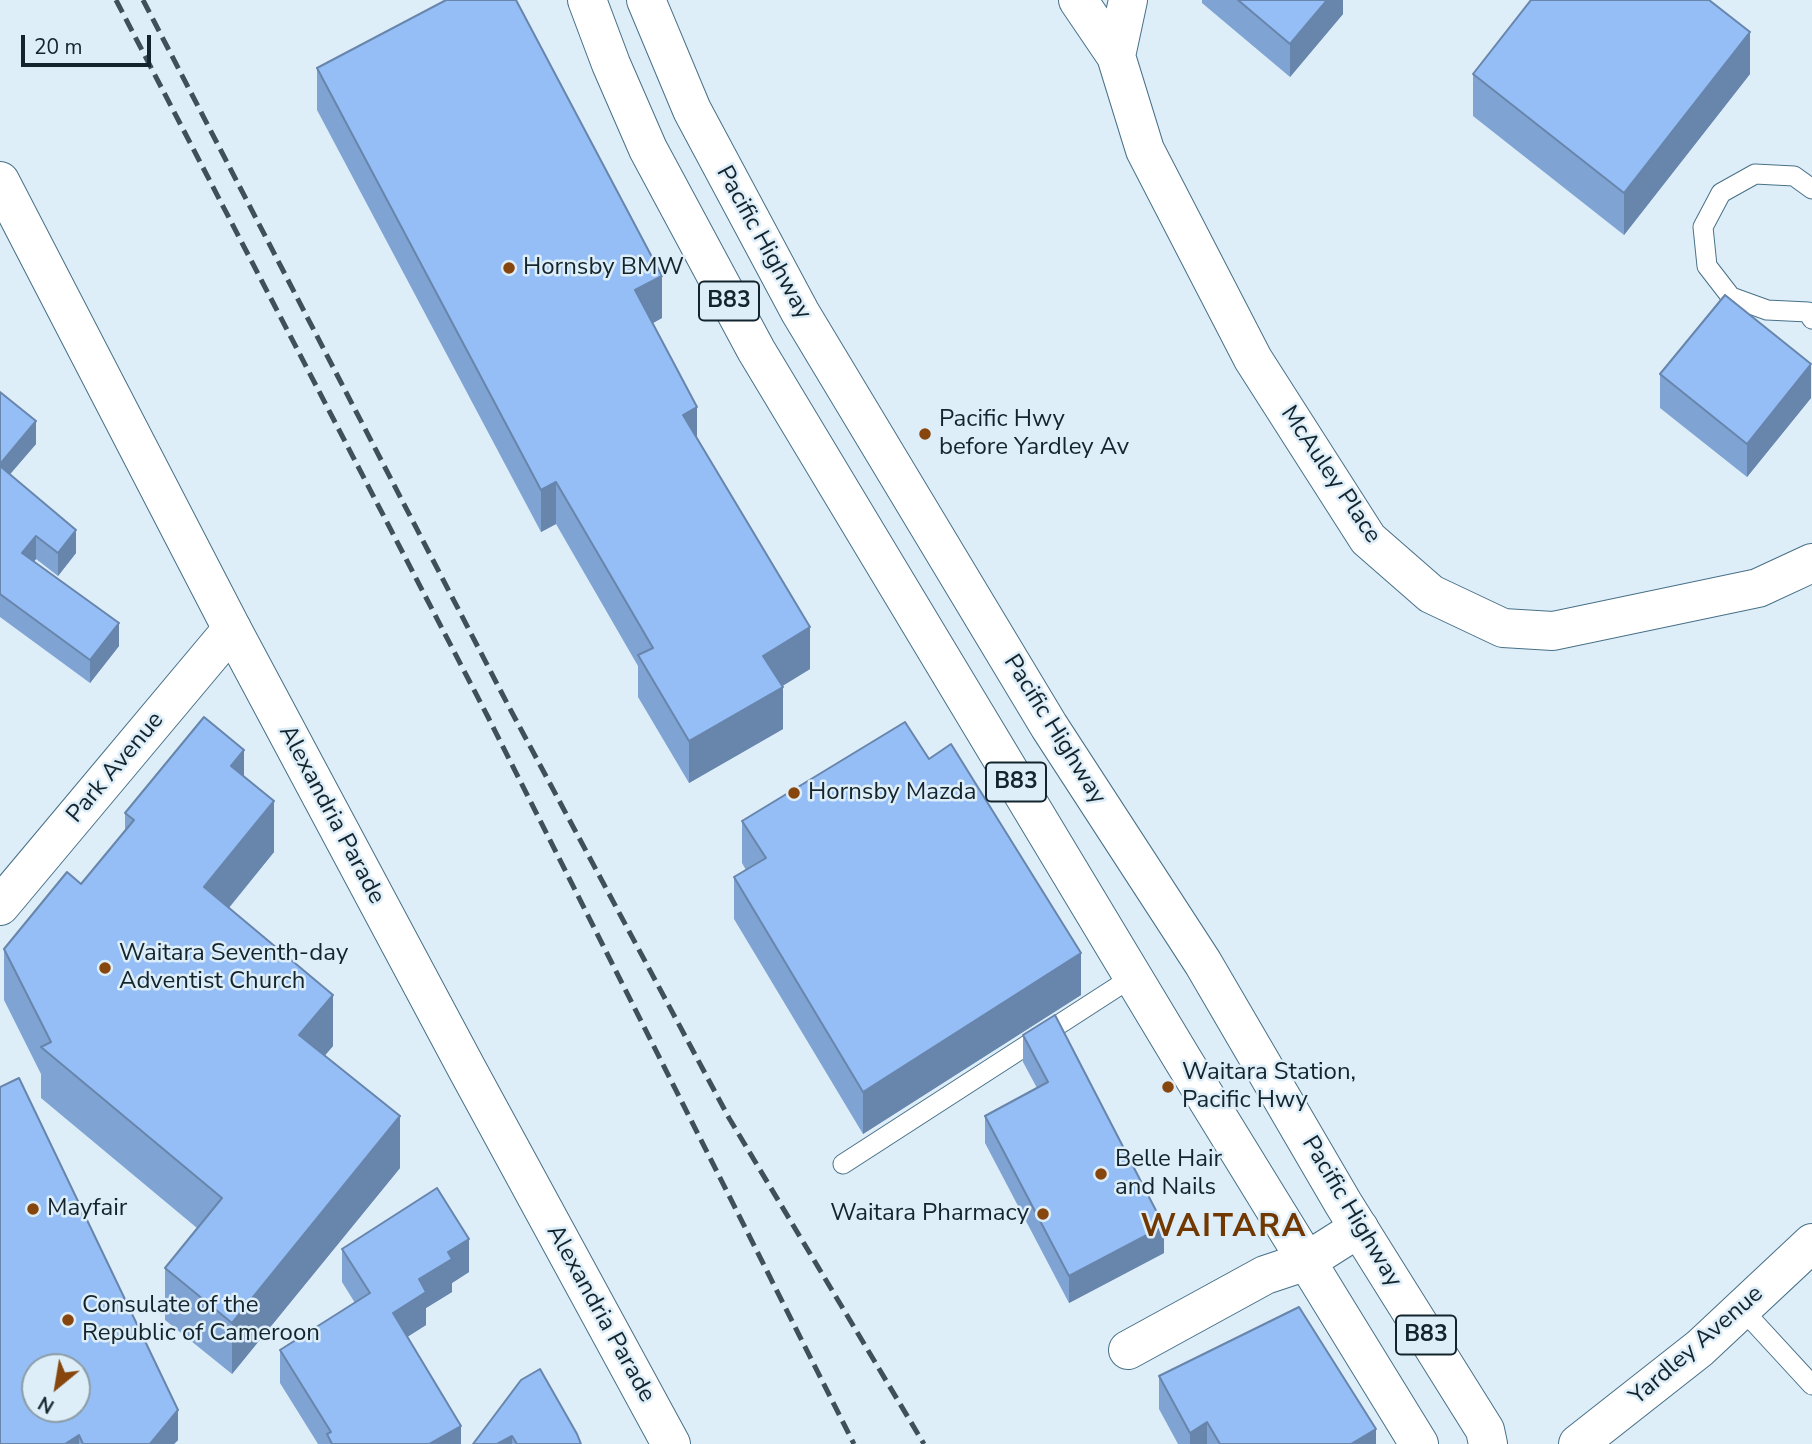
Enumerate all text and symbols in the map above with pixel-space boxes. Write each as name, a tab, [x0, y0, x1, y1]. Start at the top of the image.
scale bar	[24, 21, 154, 65]
text: 20 m	[34, 33, 83, 61]
street label: Pacific Highway	[709, 161, 817, 325]
place label: Hornsby BMW	[523, 254, 684, 282]
marker: Hornsby BMW	[501, 260, 517, 276]
road number: B83	[699, 282, 759, 320]
street label: McAuley Place	[1274, 401, 1386, 549]
place label: Pacific Hwy before Yardley Av	[939, 406, 1129, 462]
marker: Pacific Hwy before Yardley Av	[917, 426, 933, 442]
street label: Pacific Highway	[996, 650, 1112, 810]
street label: Park Avenue	[61, 707, 171, 829]
street label: Alexandria Parade	[272, 721, 390, 909]
road number: B83	[986, 762, 1046, 802]
place label: Hornsby Mazda	[808, 779, 977, 807]
marker: Hornsby Mazda	[786, 785, 802, 801]
place label: Waitara Seventh-day Adventist Church	[119, 940, 348, 996]
marker: Waitara Seventh-day Adventist Church	[97, 960, 113, 976]
place label: Waitara Station, Pacific Hwy	[1182, 1059, 1356, 1115]
marker: Waitara Station, Pacific Hwy	[1160, 1079, 1176, 1095]
street label: Pacific Highway	[1295, 1131, 1407, 1293]
place label: Belle Hair and Nails	[1115, 1146, 1222, 1202]
marker: Belle Hair and Nails	[1093, 1166, 1109, 1182]
place label: Mayfair	[47, 1195, 127, 1223]
place label: Waitara Pharmacy	[830, 1200, 1029, 1228]
marker: Mayfair	[25, 1201, 41, 1217]
marker: Waitara Pharmacy	[1035, 1206, 1051, 1222]
district label: WAITARA	[1141, 1209, 1307, 1247]
street label: Alexandria Parade	[539, 1220, 661, 1408]
street label: Yardley Avenue	[1624, 1280, 1770, 1412]
place label: Consulate of the Republic of Cameroon	[82, 1292, 320, 1348]
marker: Consulate of the Republic of Cameroon	[60, 1312, 76, 1328]
road number: B83	[1396, 1316, 1456, 1354]
north arrow	[21, 1353, 91, 1423]
text: N	[34, 1390, 59, 1419]

